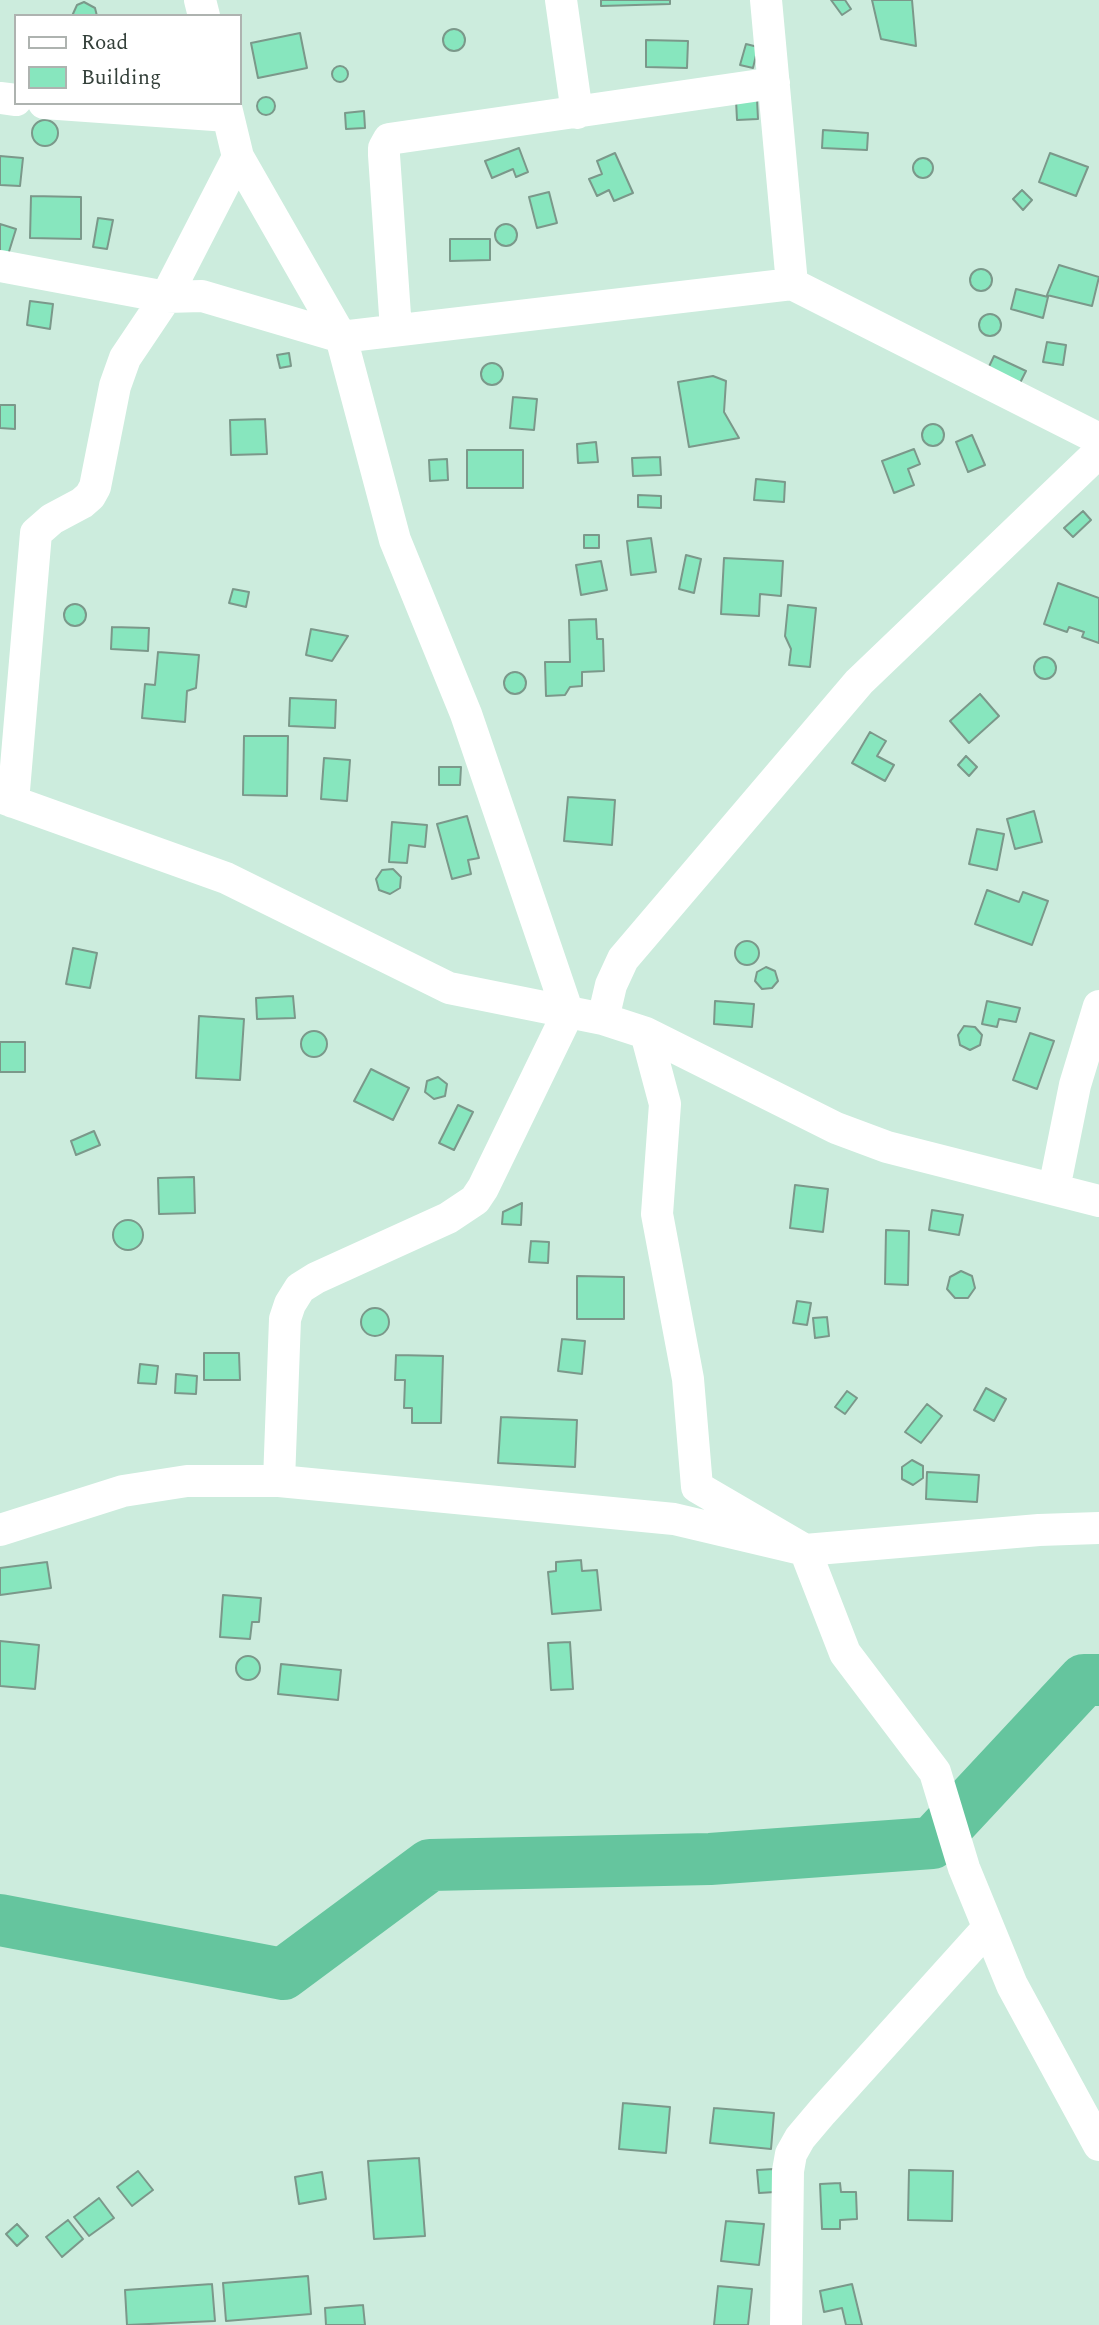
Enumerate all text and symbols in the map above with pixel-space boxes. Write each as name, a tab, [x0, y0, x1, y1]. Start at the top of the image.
legend	[14, 14, 242, 105]
text: Road	[81, 27, 128, 59]
text: Building	[81, 62, 161, 94]

